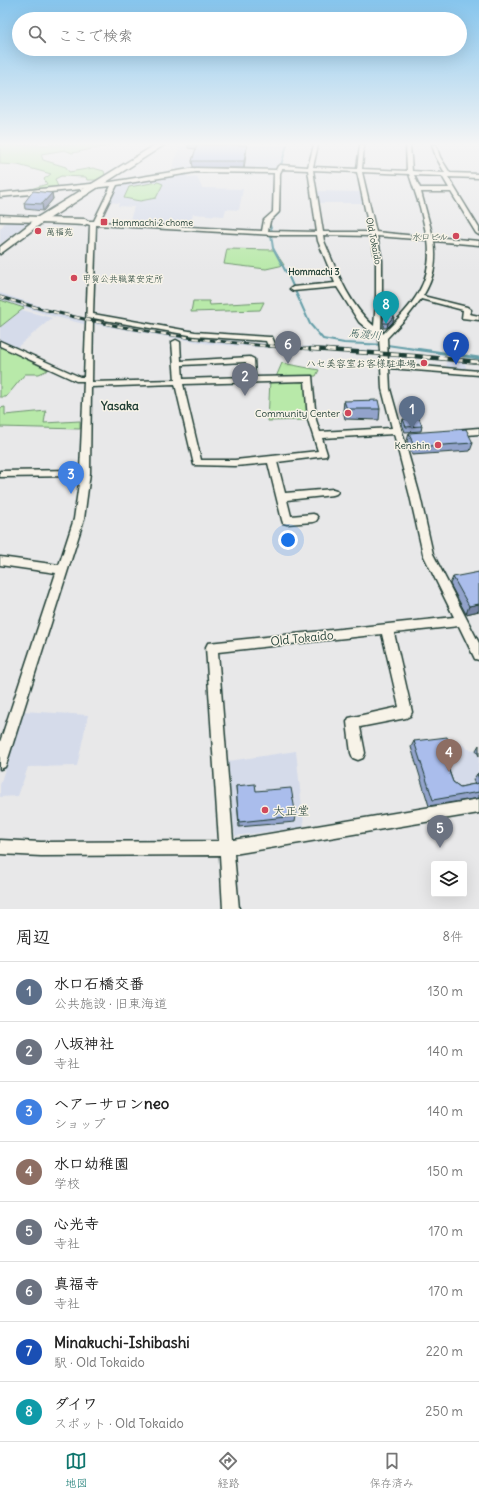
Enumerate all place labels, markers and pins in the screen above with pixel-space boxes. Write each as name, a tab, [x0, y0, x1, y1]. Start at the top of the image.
marker: Hommachi 2 chome	[99, 217, 109, 227]
place label: Hommachi 2 chome	[112, 217, 193, 228]
marker: 萬福苑	[33, 226, 43, 236]
place label: 萬福苑	[46, 226, 73, 237]
place label: 水口ビル	[412, 231, 448, 242]
marker: 水口ビル	[451, 231, 461, 241]
marker: 甲賀公共職業安定所	[69, 273, 79, 283]
place label: 甲賀公共職業安定所	[82, 273, 163, 284]
pin: 8	[373, 291, 399, 324]
pin: 6	[275, 331, 301, 364]
pin: 7	[443, 332, 469, 365]
place label: ハセ美容室お客様駐車場	[306, 357, 416, 370]
marker: ハセ美容室お客様駐車場	[419, 358, 429, 368]
pin: 2	[232, 363, 258, 396]
pin: 1	[399, 396, 425, 429]
place label: Community Center	[255, 407, 340, 420]
marker: Community Center	[343, 408, 353, 418]
place label: Kenshin	[395, 439, 430, 452]
marker: Kenshin	[433, 440, 443, 450]
pin: 3	[58, 461, 84, 494]
pin: 4	[436, 739, 462, 772]
place label: 大正堂	[273, 803, 309, 818]
marker: 大正堂	[260, 805, 270, 815]
pin: 5	[427, 815, 453, 848]

